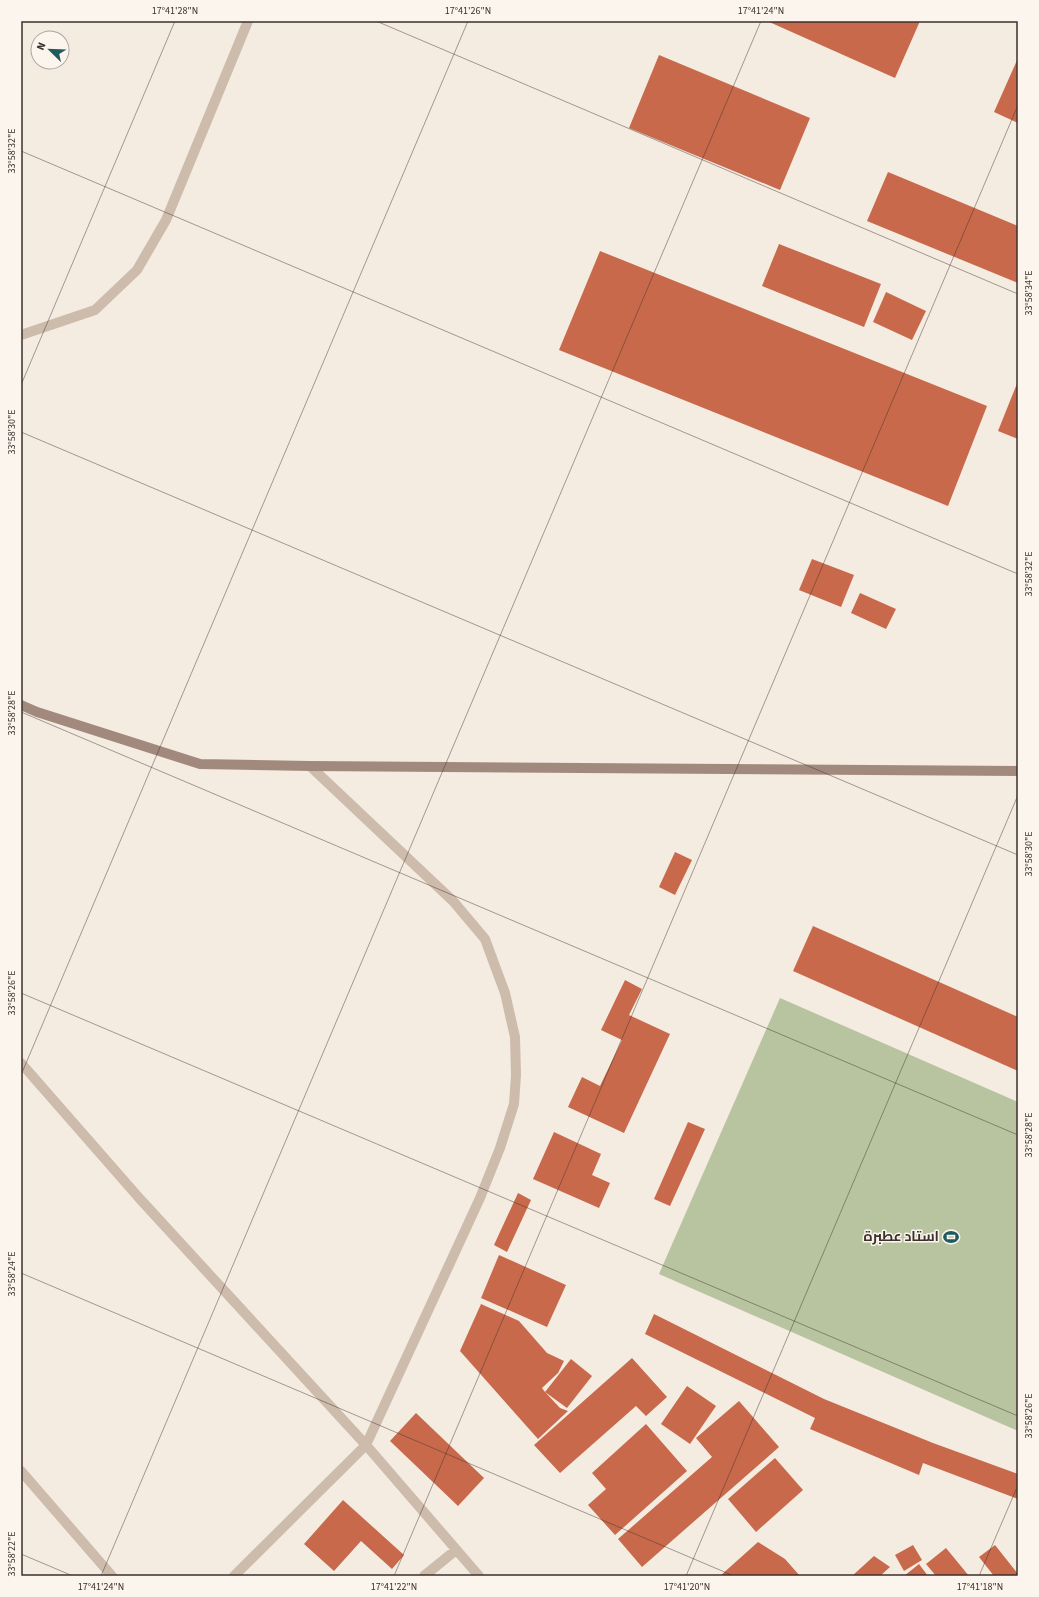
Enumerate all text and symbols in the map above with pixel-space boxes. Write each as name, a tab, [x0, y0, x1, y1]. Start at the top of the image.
text: 17°41'28"N	[152, 4, 198, 18]
text: 17°41'26"N	[445, 4, 491, 18]
text: 17°41'24"N	[738, 4, 784, 18]
north arrow	[30, 30, 70, 70]
text: N	[33, 40, 50, 53]
text: 33°58'32"E	[5, 128, 19, 174]
text: 33°58'34"E	[1022, 270, 1036, 316]
text: 33°58'30"E	[5, 409, 19, 455]
text: 33°58'32"E	[1022, 551, 1036, 597]
text: 33°58'28"E	[5, 690, 19, 736]
text: 33°58'30"E	[1022, 831, 1036, 877]
text: 33°58'26"E	[5, 970, 19, 1016]
text: 33°58'28"E	[1022, 1112, 1036, 1158]
place label: استاد عطبرة	[864, 1227, 939, 1247]
sports icon: استاد عطبرة	[942, 1228, 960, 1246]
text: 33°58'24"E	[5, 1251, 19, 1297]
text: 33°58'26"E	[1022, 1393, 1036, 1439]
text: 33°58'22"E	[5, 1531, 19, 1577]
text: 17°41'24"N	[78, 1580, 124, 1594]
text: 17°41'22"N	[371, 1580, 417, 1594]
text: 17°41'20"N	[664, 1580, 710, 1594]
text: 17°41'18"N	[957, 1580, 1003, 1594]

